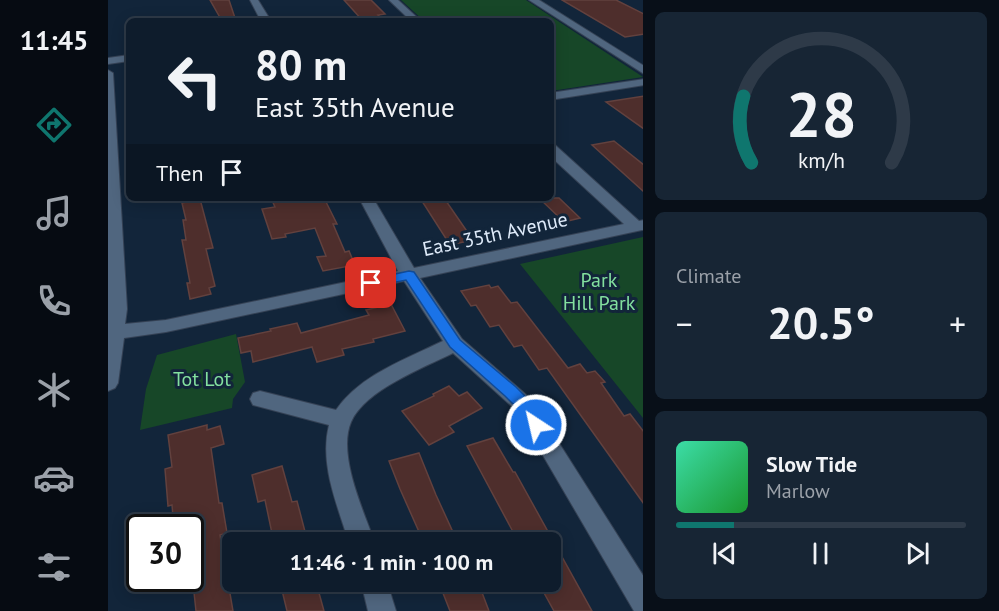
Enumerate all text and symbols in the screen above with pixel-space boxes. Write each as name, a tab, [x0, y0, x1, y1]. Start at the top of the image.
text: 11:45	[20, 23, 88, 57]
text: 80 m	[255, 37, 347, 92]
icon: left	[156, 42, 234, 120]
text: 28	[786, 73, 856, 154]
text: East 35th Avenue	[255, 90, 455, 124]
icon: directions	[33, 104, 75, 146]
text: km/h	[797, 146, 844, 174]
icon: arrive	[215, 156, 248, 189]
text: Then	[156, 159, 203, 187]
icon: music	[33, 192, 75, 234]
street label: East 35th Avenue	[420, 206, 570, 262]
pin	[345, 257, 396, 308]
text: Climate	[676, 263, 742, 289]
icon: arrive	[354, 266, 387, 299]
park label: Park Hill Park	[563, 267, 636, 316]
icon: phone	[33, 280, 75, 322]
text: 20.5°	[767, 293, 875, 351]
text: −	[676, 302, 693, 345]
text: +	[949, 302, 966, 345]
park label: Tot Lot	[173, 366, 231, 392]
icon: climate	[33, 369, 75, 411]
position arrow	[504, 393, 568, 457]
text: Slow Tide	[766, 450, 857, 478]
icon: car	[33, 457, 75, 499]
text: Marlow	[766, 478, 830, 504]
speed limit sign: 30	[126, 514, 204, 592]
icon: previous	[708, 537, 741, 570]
icon: pause	[804, 537, 837, 570]
icon: next	[901, 537, 934, 570]
icon: filters	[33, 546, 75, 588]
text: 11:46 · 1 min · 100 m	[290, 548, 493, 576]

